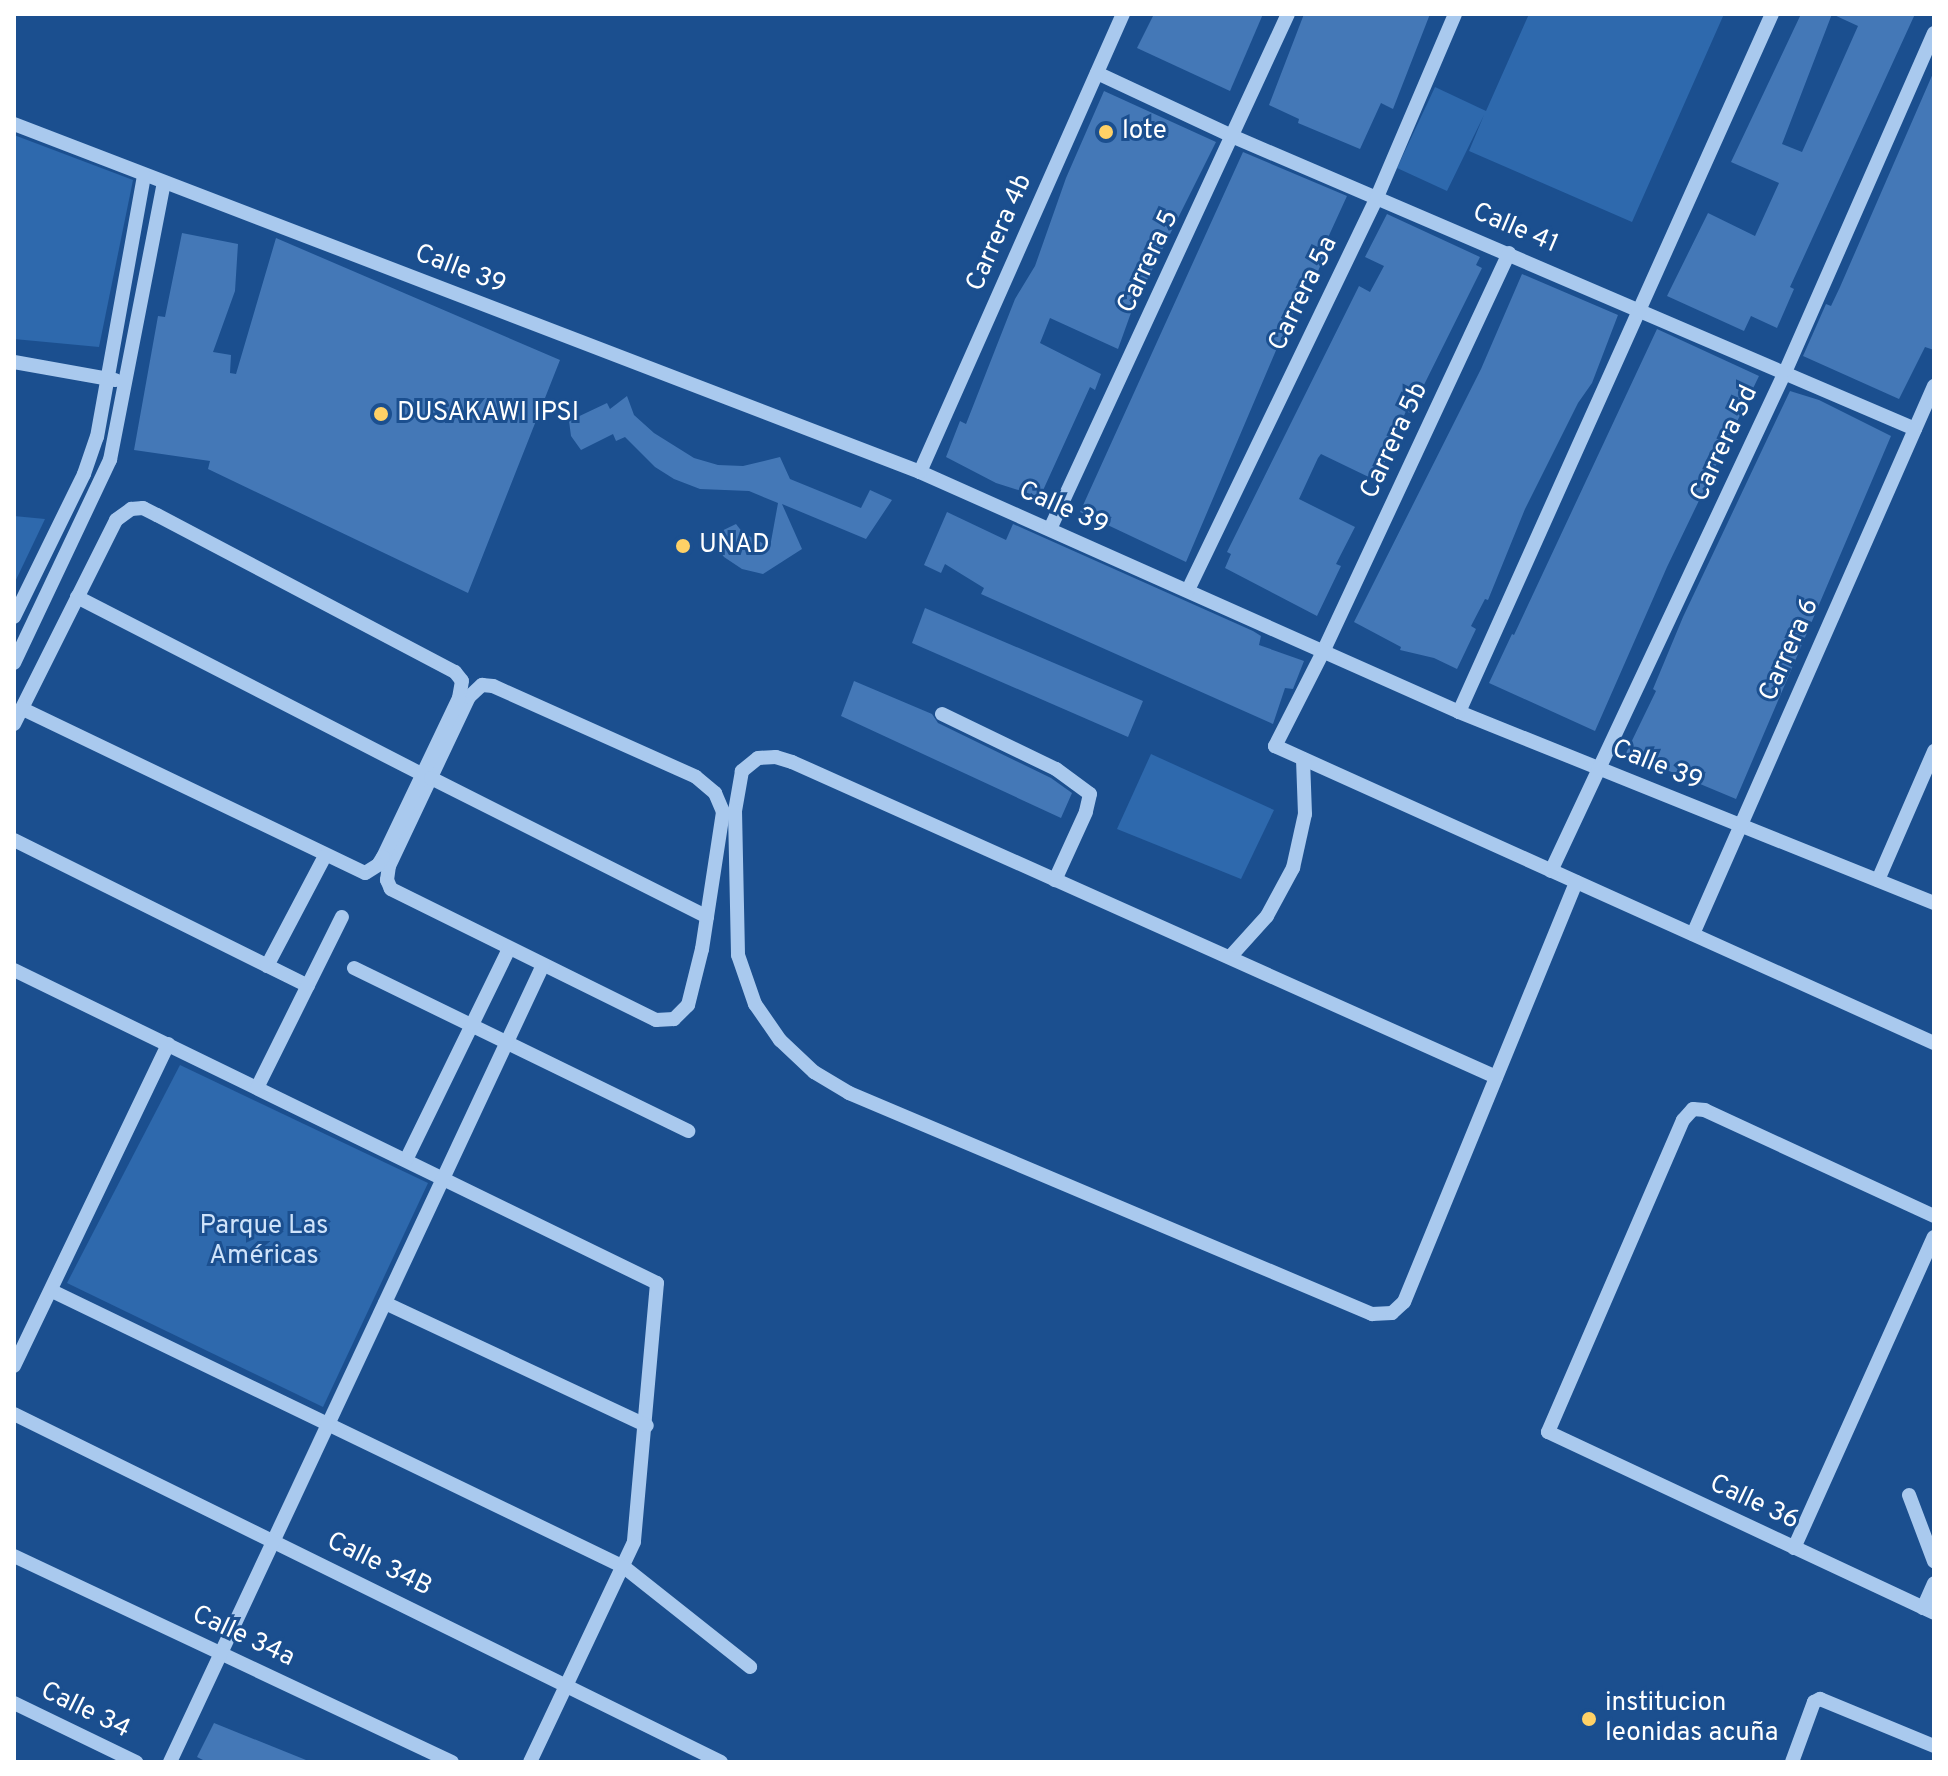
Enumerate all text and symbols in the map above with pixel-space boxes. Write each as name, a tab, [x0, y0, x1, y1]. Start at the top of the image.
place label: lote	[1122, 116, 1167, 148]
marker: lote	[1097, 123, 1115, 141]
street label: Carrera 4b	[960, 170, 1040, 296]
street label: Calle 41	[1467, 197, 1563, 261]
street label: Carrera 5	[1112, 206, 1186, 318]
street label: Carrera 5a	[1263, 232, 1345, 356]
street label: Calle 39	[410, 238, 510, 302]
street label: Carrera 5b	[1355, 378, 1435, 504]
street label: Carrera 5d	[1685, 381, 1765, 507]
place label: DUSAKAWI IPSI	[397, 398, 579, 430]
marker: DUSAKAWI IPSI	[372, 405, 390, 423]
street label: Calle 39	[1013, 475, 1113, 543]
place label: UNAD	[699, 530, 770, 562]
marker: UNAD	[674, 537, 692, 555]
street label: Carrera 6	[1753, 594, 1827, 706]
street label: Calle 39	[1607, 734, 1707, 798]
park label: Parque Las Américas	[200, 1211, 328, 1272]
street label: Calle 36	[1704, 1469, 1804, 1537]
street label: Calle 34B	[321, 1526, 437, 1604]
street label: Calle 34a	[187, 1600, 299, 1674]
street label: Calle 34	[35, 1676, 135, 1746]
place label: institucion leonidas acuña	[1605, 1688, 1778, 1750]
marker: institucion leonidas acuña	[1580, 1710, 1598, 1728]

